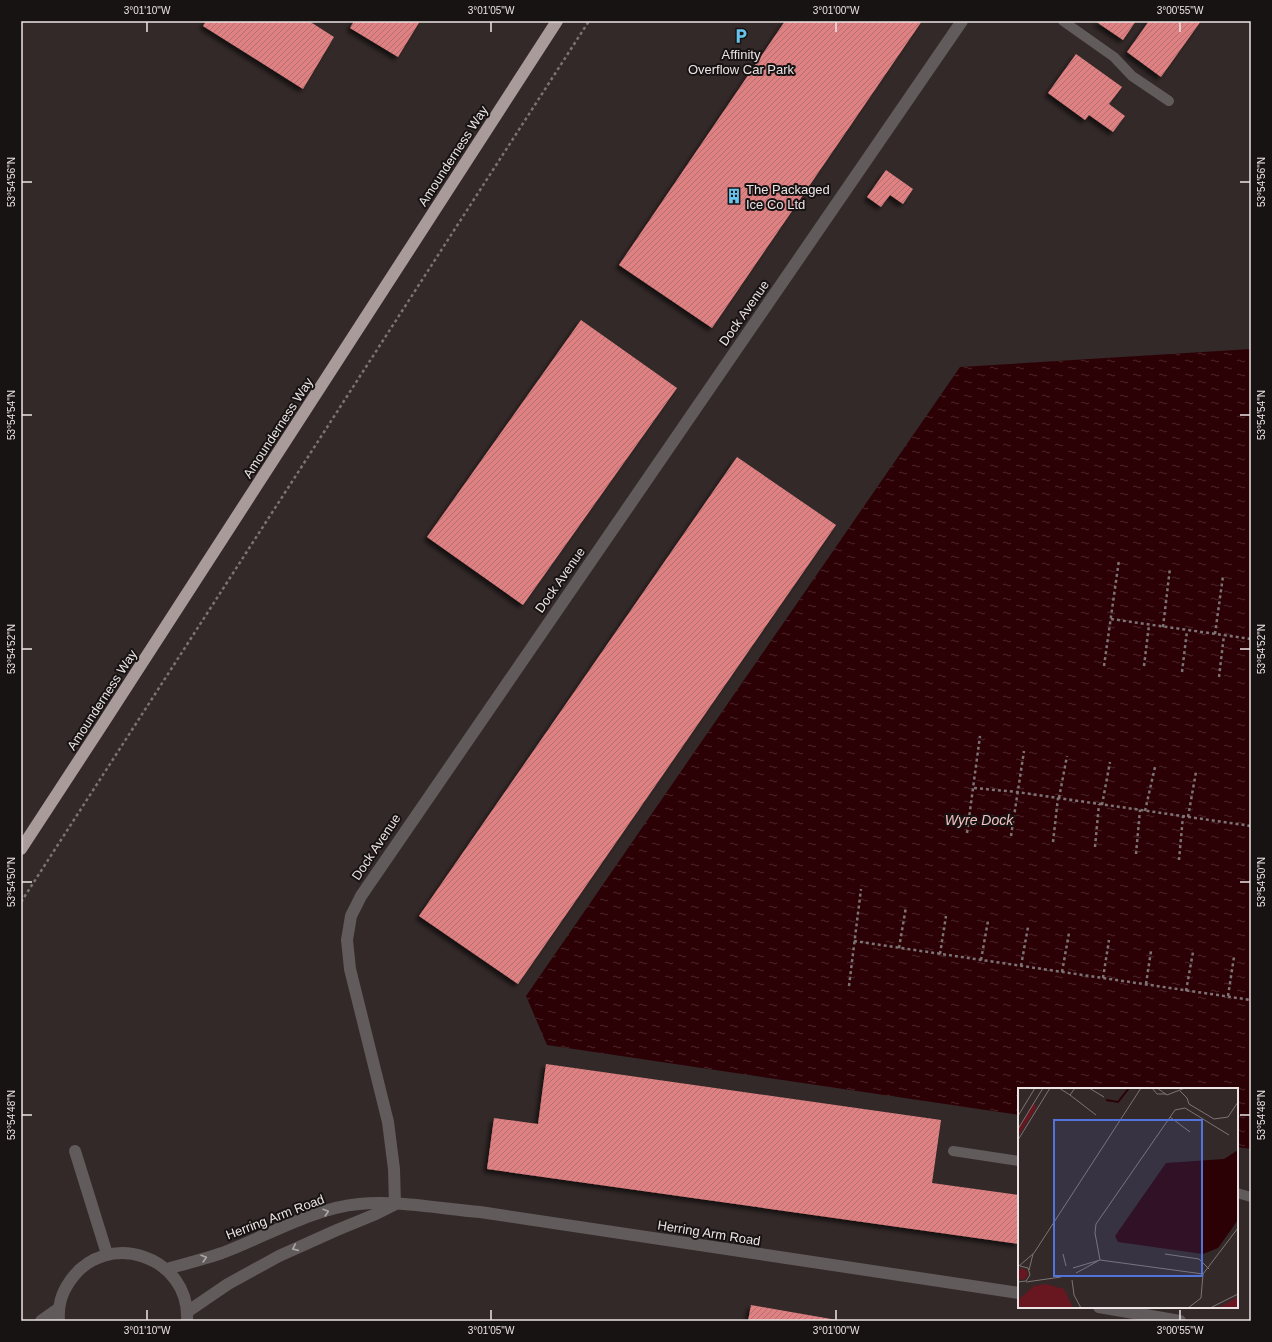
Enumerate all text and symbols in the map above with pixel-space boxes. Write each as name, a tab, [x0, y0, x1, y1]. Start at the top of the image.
text: 3°01'10"W	[124, 5, 171, 16]
text: 3°01'05"W	[468, 5, 515, 16]
text: 3°01'00"W	[813, 5, 860, 16]
text: 3°00'55"W	[1157, 5, 1204, 16]
parking icon: Affinity Overflow Car Park	[732, 27, 750, 45]
place label: Affinity Overflow Car Park	[688, 47, 795, 77]
street label: Amounderness Way	[415, 103, 491, 209]
text: 53°54'56"N	[6, 157, 17, 207]
text: 53°54'56"N	[1256, 157, 1267, 207]
place label: The Packaged Ice Co Ltd	[746, 182, 830, 212]
building icon: The Packaged Ice Co Ltd	[725, 187, 743, 205]
street label: Dock Avenue	[716, 277, 772, 349]
street label: Amounderness Way	[240, 375, 316, 481]
text: 53°54'54"N	[6, 390, 17, 440]
text: 53°54'54"N	[1256, 390, 1267, 440]
street label: Dock Avenue	[532, 544, 588, 616]
text: 53°54'52"N	[6, 624, 17, 674]
text: 53°54'52"N	[1256, 624, 1267, 674]
street label: Amounderness Way	[64, 647, 140, 753]
street label: Dock Avenue	[348, 811, 404, 883]
water label: Wyre Dock	[945, 812, 1014, 828]
text: 53°54'50"N	[6, 857, 17, 907]
text: 53°54'50"N	[1256, 857, 1267, 907]
inset map	[1018, 1088, 1238, 1308]
text: 53°54'48"N	[6, 1090, 17, 1140]
text: 53°54'48"N	[1256, 1090, 1267, 1140]
street label: Herring Arm Road	[224, 1191, 326, 1243]
one-way arrow	[322, 1208, 329, 1217]
street label: Herring Arm Road	[656, 1217, 762, 1249]
one-way arrow	[292, 1243, 300, 1251]
one-way arrow	[201, 1254, 208, 1263]
text: 3°01'10"W	[124, 1325, 171, 1336]
text: 3°01'05"W	[468, 1325, 515, 1336]
text: 3°01'00"W	[813, 1325, 860, 1336]
text: 3°00'55"W	[1157, 1325, 1204, 1336]

